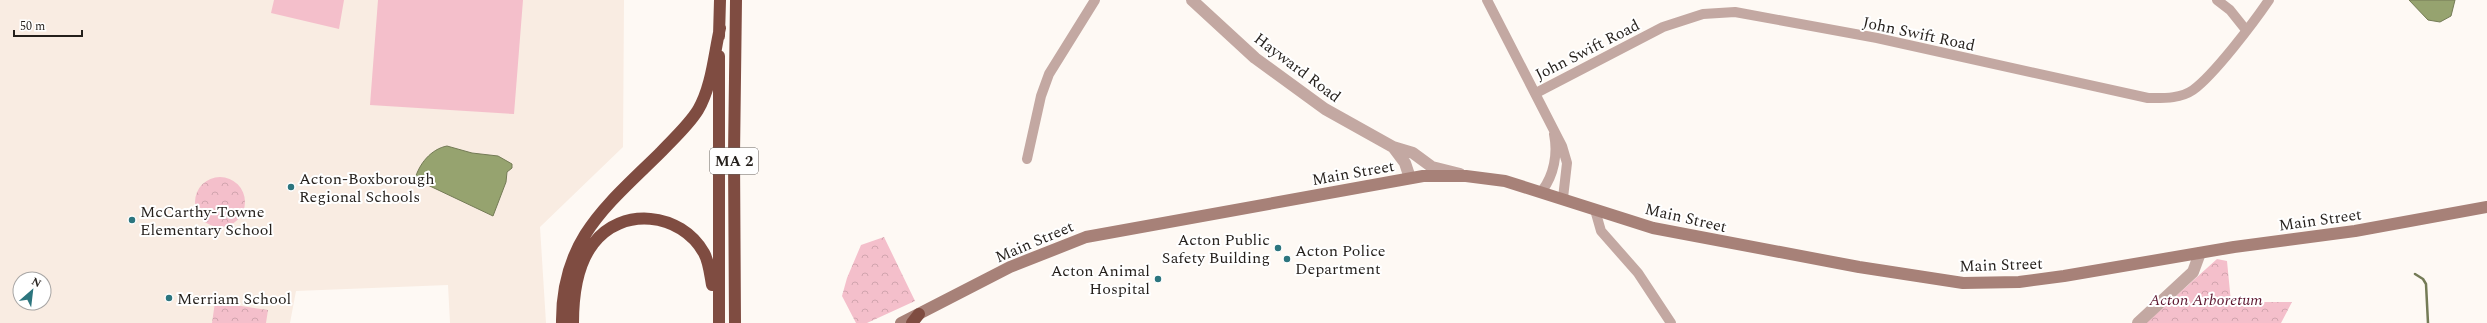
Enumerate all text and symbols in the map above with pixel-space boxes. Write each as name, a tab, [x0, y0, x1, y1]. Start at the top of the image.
street label: John Swift Road	[1860, 10, 1977, 58]
scale bar	[14, 12, 82, 38]
street label: John Swift Road	[1531, 13, 1644, 87]
text: 50 m	[20, 17, 45, 36]
street label: Hayward Road	[1249, 27, 1346, 109]
road number: MA 2	[710, 148, 758, 174]
street label: Main Street	[1310, 154, 1397, 192]
place label: Acton-Boxborough Regional Schools	[299, 167, 434, 209]
marker: Acton-Boxborough Regional Schools	[286, 182, 296, 192]
street label: Main Street	[1642, 197, 1729, 239]
place label: McCarthy-Towne Elementary School	[140, 200, 273, 242]
street label: Main Street	[2277, 202, 2363, 238]
street label: Main Street	[991, 214, 1078, 269]
marker: McCarthy-Towne Elementary School	[127, 215, 137, 225]
place label: Acton Public Safety Building	[1162, 228, 1270, 270]
place label: Acton Police Department	[1295, 239, 1386, 281]
marker: Acton Public Safety Building	[1273, 243, 1283, 253]
street label: Main Street	[1959, 252, 2043, 278]
marker: Acton Police Department	[1282, 254, 1292, 264]
place label: Acton Animal Hospital	[1051, 259, 1150, 301]
north arrow	[12, 271, 52, 311]
text: N	[29, 273, 44, 292]
marker: Acton Animal Hospital	[1153, 274, 1163, 284]
place label: Merriam School	[177, 287, 291, 311]
park label: Acton Arboretum	[2148, 288, 2263, 312]
marker: Merriam School	[164, 293, 174, 303]

